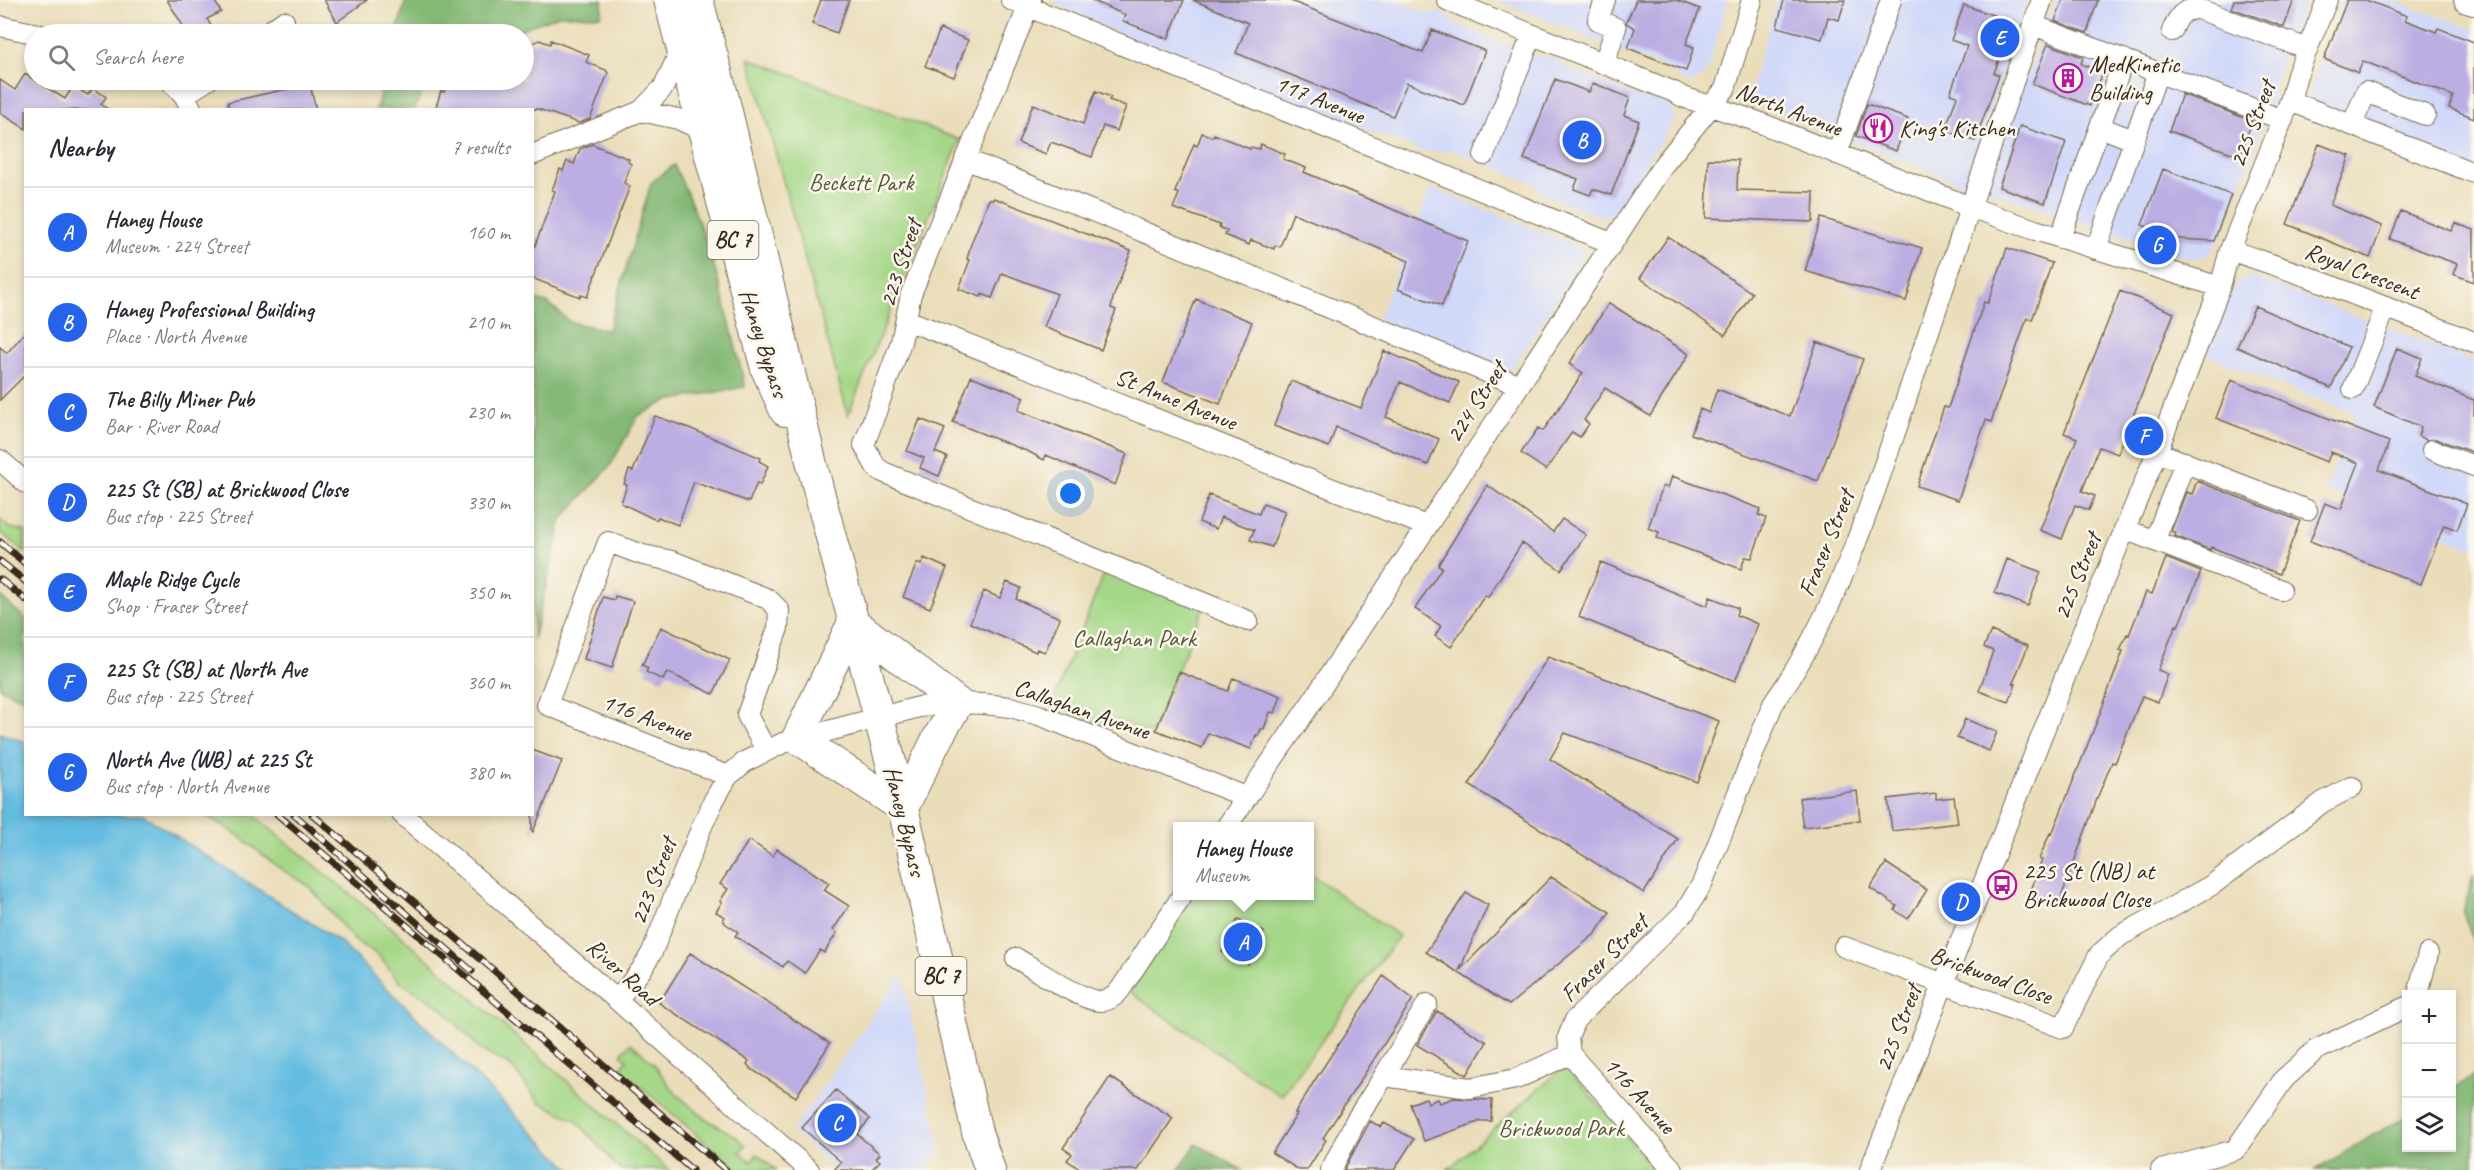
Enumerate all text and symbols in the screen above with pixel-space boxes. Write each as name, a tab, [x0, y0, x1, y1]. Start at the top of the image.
pin: E	[1980, 15, 2020, 60]
search box	[24, 24, 534, 90]
icon: search	[45, 41, 78, 74]
text: Search here	[93, 43, 183, 71]
place label: MedKinetic Building	[2089, 49, 2181, 107]
building icon: MedKinetic Building	[2052, 62, 2084, 94]
street label: 117 Avenue	[1271, 68, 1371, 131]
street label: 225 Street	[2222, 74, 2283, 172]
street label: North Avenue	[1732, 75, 1848, 144]
restaurant icon: King's Kitchen	[1862, 112, 1894, 144]
place label: King's Kitchen	[1899, 113, 2015, 143]
pin: B	[1562, 118, 1602, 162]
text: Nearby	[48, 131, 113, 164]
text: 7 results	[451, 135, 510, 160]
park label: Beckett Park	[809, 167, 915, 197]
text: Haney House	[105, 206, 201, 234]
street label: 223 Street	[872, 212, 929, 311]
text: A	[62, 220, 73, 245]
text: 160 m	[467, 220, 510, 245]
road number: BC 7	[708, 221, 758, 259]
pin: G	[2138, 222, 2176, 268]
text: Museum · 224 Street	[105, 234, 248, 259]
street label: Royal Crescent	[2301, 236, 2425, 307]
street label: Haney Bypass	[732, 285, 796, 403]
text: Haney Professional Building	[105, 296, 314, 324]
text: B	[62, 310, 73, 335]
text: 210 m	[467, 310, 510, 335]
text: Place · North Avenue	[105, 324, 246, 349]
street label: 224 Street	[1439, 353, 1515, 448]
street label: St Anne Avenue	[1111, 361, 1243, 438]
text: The Billy Miner Pub	[105, 386, 254, 414]
text: C	[63, 400, 72, 425]
text: 230 m	[467, 400, 510, 425]
text: Bar · River Road	[105, 414, 218, 439]
pin: F	[2124, 414, 2164, 458]
text: 225 St (SB) at Brickwood Close	[105, 476, 348, 504]
your location	[1056, 479, 1085, 508]
street label: Fraser Street	[1791, 482, 1862, 601]
text: D	[62, 490, 73, 515]
text: 330 m	[467, 490, 510, 515]
text: Bus stop · 225 Street	[105, 504, 251, 529]
street label: 225 Street	[2046, 526, 2109, 624]
text: Maple Ridge Cycle	[105, 566, 239, 594]
text: E	[62, 580, 73, 605]
text: 350 m	[467, 580, 510, 605]
text: Shop · Fraser Street	[105, 594, 246, 619]
park label: Callaghan Park	[1072, 623, 1198, 653]
text: 225 St (SB) at North Ave	[105, 656, 307, 684]
text: F	[63, 670, 72, 695]
text: 360 m	[467, 670, 510, 695]
street label: Callaghan Avenue	[1010, 672, 1156, 747]
text: Bus stop · 225 Street	[105, 684, 251, 709]
street label: 116 Avenue	[598, 686, 698, 749]
text: North Ave (WB) at 225 St	[105, 746, 311, 774]
text: G	[63, 760, 72, 785]
text: 380 m	[467, 760, 510, 785]
street label: Haney Bypass	[877, 763, 934, 881]
text: Bus stop · North Avenue	[105, 774, 269, 799]
popup	[1173, 822, 1314, 900]
street label: 223 Street	[623, 831, 684, 929]
text: Haney House	[1195, 835, 1292, 863]
place label: 225 St (NB) at Brickwood Close	[2023, 856, 2156, 914]
text: Museum	[1195, 863, 1250, 888]
bus stop icon: 225 St (NB) at Brickwood Close	[1986, 869, 2018, 901]
pin: D	[1942, 880, 1980, 924]
street label: Fraser Street	[1554, 906, 1656, 1008]
pin: A	[1224, 920, 1262, 964]
street label: River Road	[580, 931, 668, 1015]
street label: Brickwood Close	[1926, 939, 2058, 1012]
road number: BC 7	[916, 957, 966, 995]
street label: 225 Street	[1868, 978, 1929, 1076]
map controls	[2402, 990, 2456, 1152]
button: +	[2402, 990, 2456, 1044]
button: −	[2402, 1044, 2456, 1098]
street label: 116 Avenue	[1598, 1050, 1684, 1141]
button: layers	[2402, 1098, 2456, 1152]
pin: C	[818, 1100, 856, 1146]
park label: Brickwood Park	[1498, 1113, 1626, 1143]

